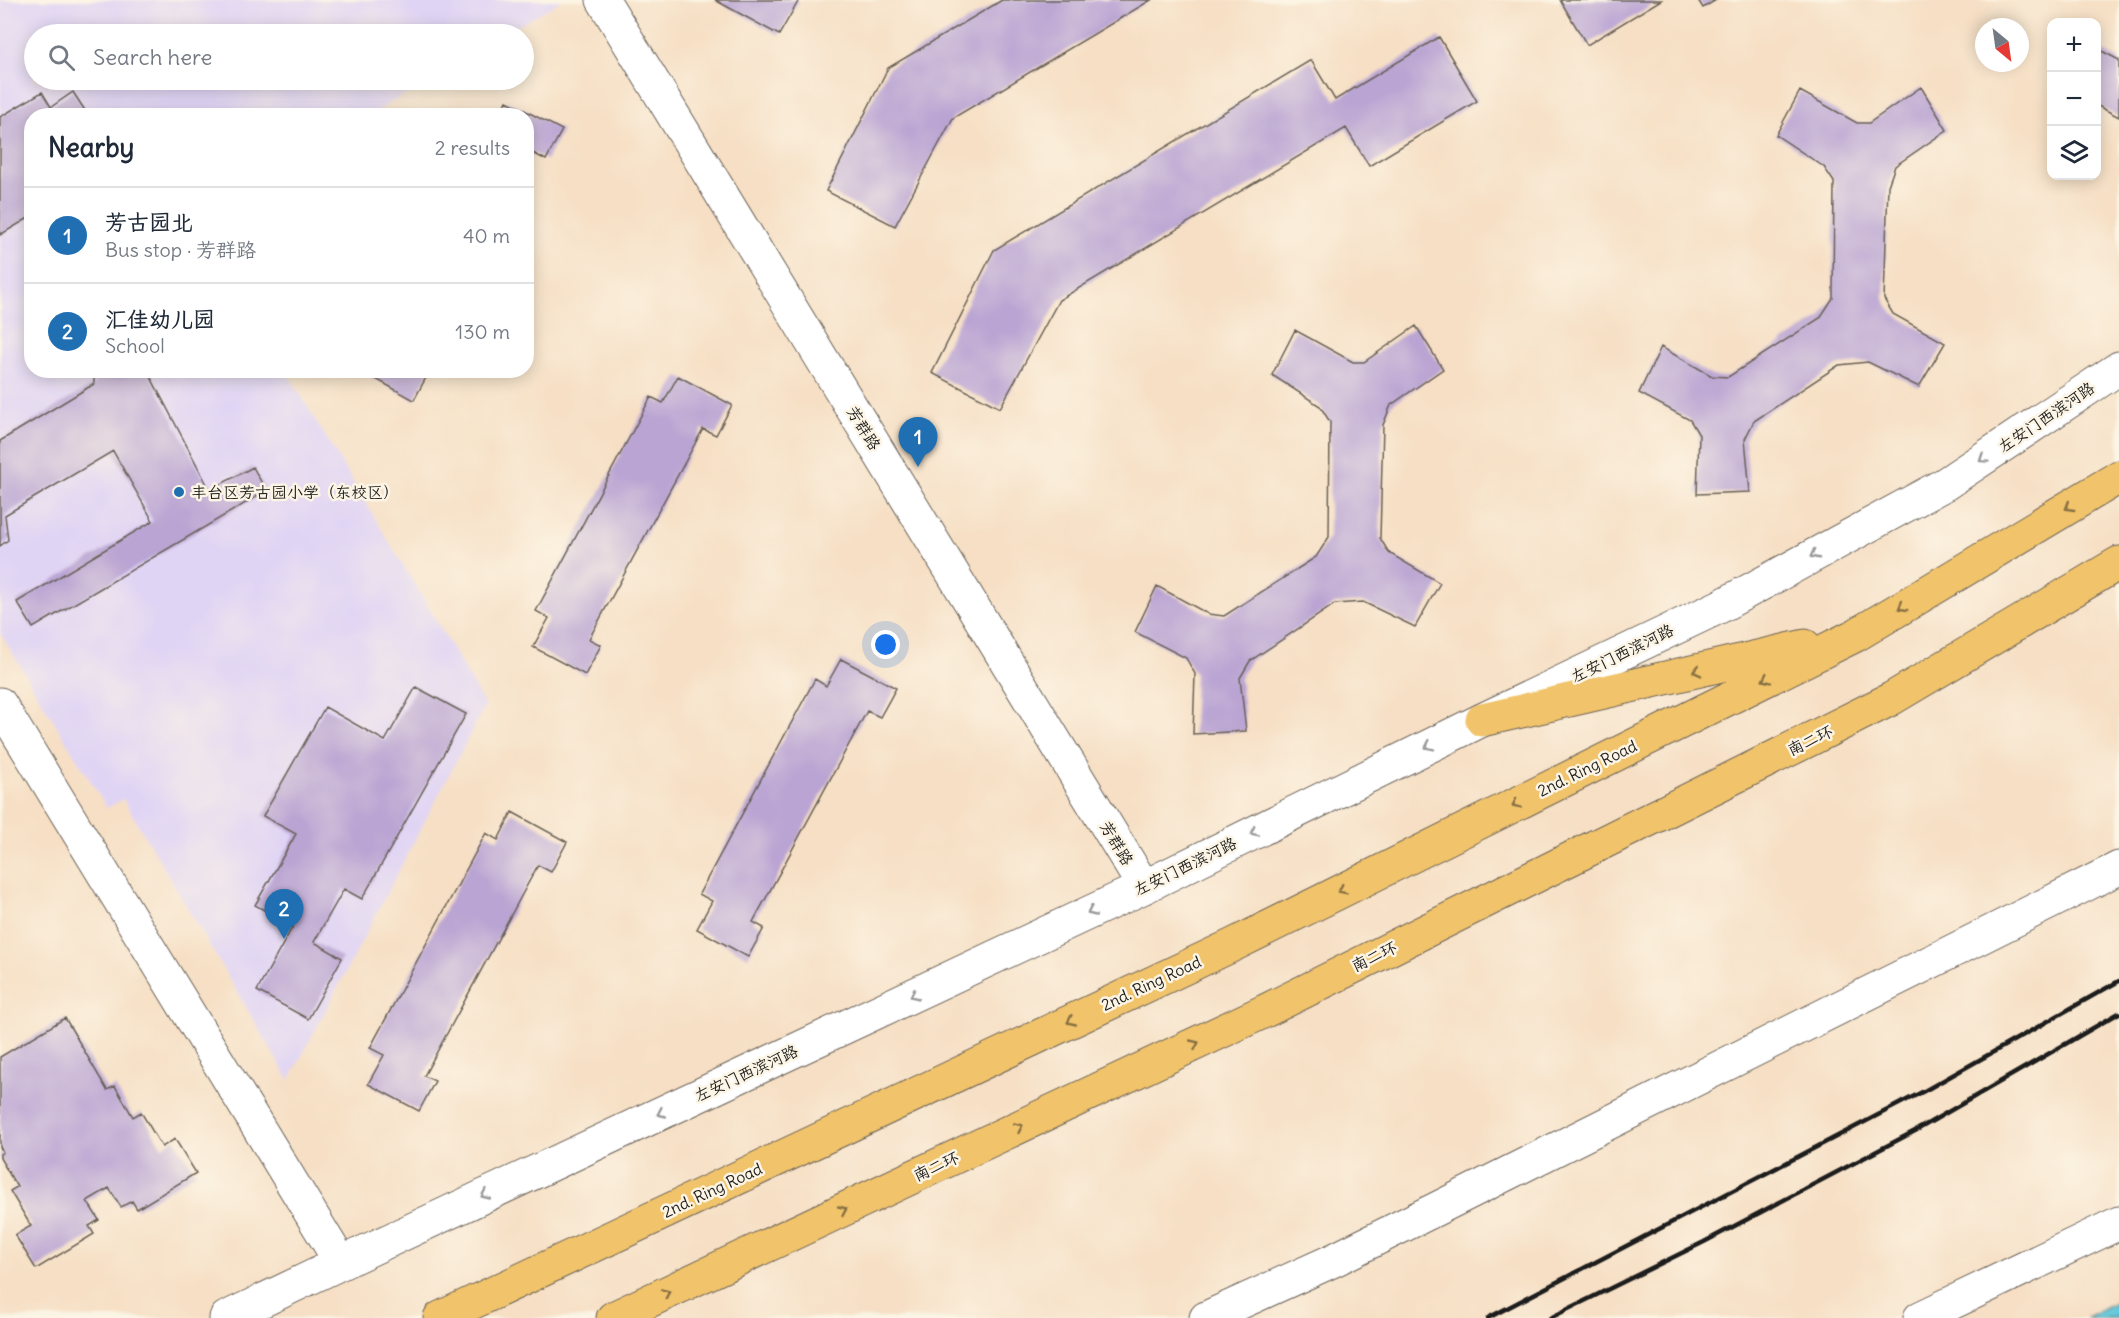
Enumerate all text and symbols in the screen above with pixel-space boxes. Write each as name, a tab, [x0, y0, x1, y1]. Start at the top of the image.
north arrow	[1975, 18, 2029, 72]
map controls	[2047, 18, 2101, 180]
button: +	[2047, 18, 2101, 72]
search box	[24, 24, 534, 90]
icon: search	[45, 41, 78, 74]
text: Search here	[93, 43, 212, 71]
button: −	[2047, 72, 2101, 126]
button: layers	[2047, 126, 2101, 180]
text: Nearby	[48, 131, 134, 164]
text: 2 results	[435, 135, 510, 160]
text: 芳古园北	[105, 208, 193, 236]
text: 1	[64, 223, 71, 248]
text: 40 m	[463, 223, 510, 248]
text: Bus stop · 芳群路	[105, 237, 256, 262]
text: 汇佳幼儿园	[105, 305, 215, 333]
text: 2	[62, 319, 73, 344]
text: 130 m	[455, 319, 510, 344]
text: School	[105, 333, 165, 358]
street label: 左安门西滨河路	[1994, 377, 2098, 457]
street label: 芳群路	[843, 402, 885, 454]
pin: 1	[898, 418, 938, 467]
one-way arrow	[1979, 451, 1989, 463]
place label: 丰台区芳古园小学（东校区）	[191, 482, 399, 502]
marker: 丰台区芳古园小学（东校区）	[172, 485, 186, 499]
one-way arrow	[2065, 500, 2075, 512]
one-way arrow	[1809, 548, 1820, 559]
one-way arrow	[1898, 600, 1908, 612]
street label: 左安门西滨河路	[1567, 619, 1677, 687]
your location	[871, 630, 900, 659]
one-way arrow	[1692, 664, 1702, 677]
one-way arrow	[1762, 672, 1773, 684]
street label: 南二环	[1784, 720, 1836, 760]
street label: 2nd. Ring Road	[1534, 735, 1640, 801]
one-way arrow	[1425, 739, 1436, 750]
one-way arrow	[1512, 796, 1523, 808]
street label: 芳群路	[1096, 817, 1138, 869]
one-way arrow	[1250, 825, 1261, 837]
street label: 左安门西滨河路	[1130, 832, 1240, 900]
one-way arrow	[1337, 883, 1348, 895]
pin: 2	[264, 890, 304, 939]
one-way arrow	[1086, 905, 1097, 917]
street label: 南二环	[1348, 936, 1400, 976]
street label: 2nd. Ring Road	[1098, 951, 1204, 1015]
one-way arrow	[910, 987, 921, 999]
one-way arrow	[1067, 1013, 1078, 1025]
one-way arrow	[1189, 1039, 1200, 1051]
street label: 左安门西滨河路	[691, 1040, 801, 1106]
one-way arrow	[657, 1105, 668, 1117]
one-way arrow	[1012, 1122, 1023, 1134]
street label: 南二环	[910, 1147, 962, 1185]
street label: 2nd. Ring Road	[659, 1158, 765, 1222]
one-way arrow	[480, 1188, 491, 1200]
one-way arrow	[836, 1205, 847, 1217]
one-way arrow	[660, 1289, 671, 1301]

